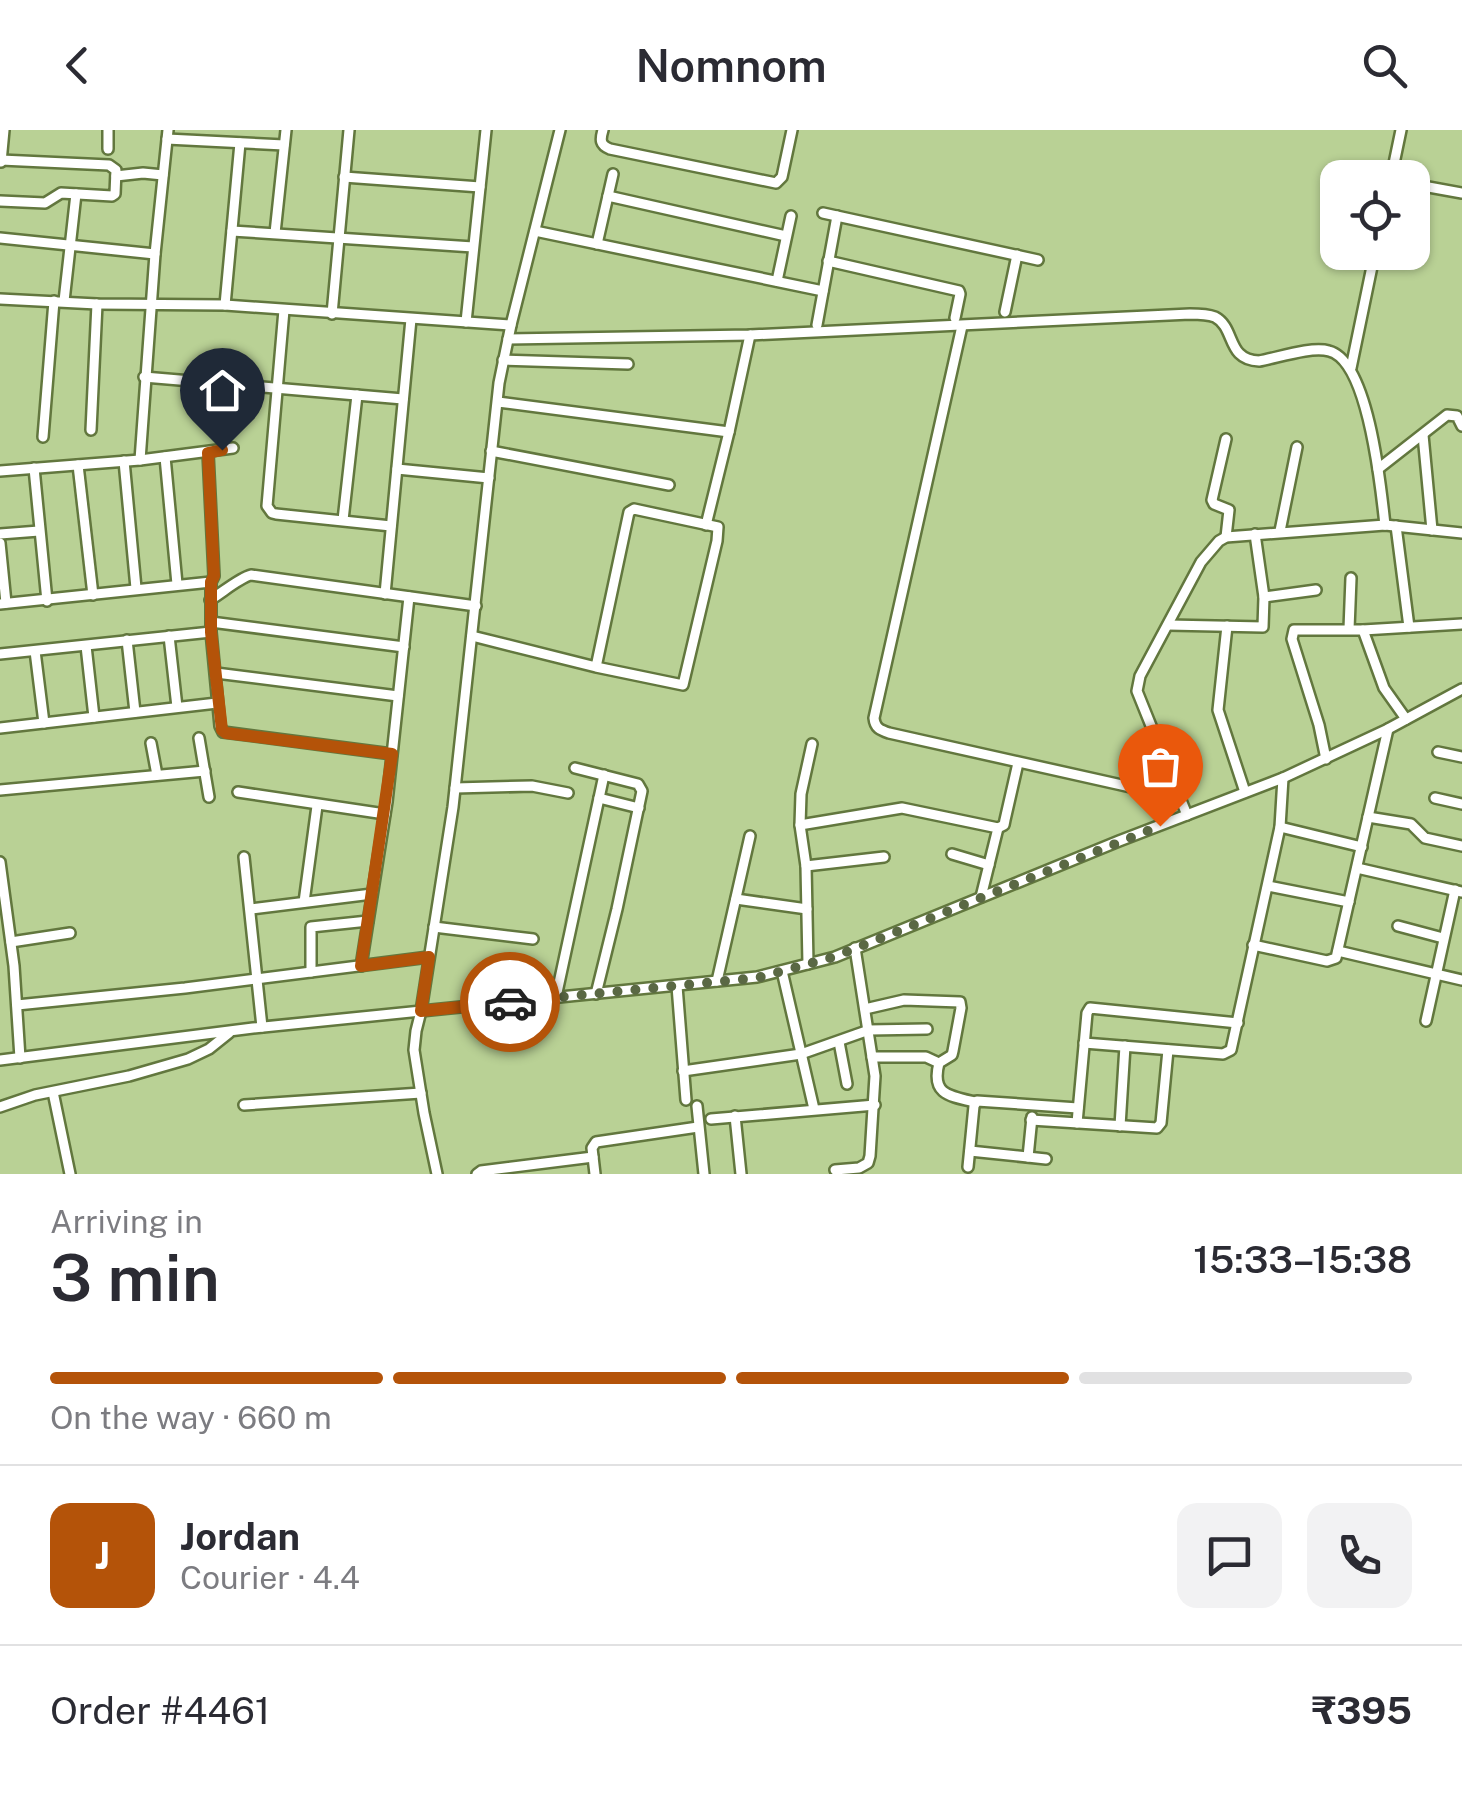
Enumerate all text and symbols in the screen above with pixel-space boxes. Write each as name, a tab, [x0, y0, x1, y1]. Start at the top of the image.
icon: back	[50, 38, 105, 93]
icon: search	[1357, 38, 1412, 93]
text: Nomnom	[635, 39, 827, 92]
map controls	[1320, 160, 1430, 270]
button: locate	[1320, 160, 1430, 270]
pin	[180, 348, 265, 451]
icon: home	[195, 363, 250, 418]
pin	[1118, 724, 1203, 827]
icon: bag	[1133, 739, 1188, 794]
courier	[460, 952, 560, 1052]
icon: car	[483, 975, 538, 1030]
text: Arriving in	[50, 1203, 203, 1240]
text: 15:33–15:38	[1193, 1237, 1412, 1282]
text: 3 min	[50, 1239, 220, 1316]
text: On the way · 660 m	[50, 1399, 332, 1436]
button: chat	[1177, 1503, 1282, 1608]
button: phone	[1307, 1503, 1412, 1608]
text: Jordan	[180, 1514, 300, 1559]
text: J	[95, 1533, 110, 1578]
text: Courier · 4.4	[180, 1559, 360, 1596]
text: Order #4461	[50, 1688, 270, 1733]
text: ₹395	[1312, 1688, 1412, 1733]

